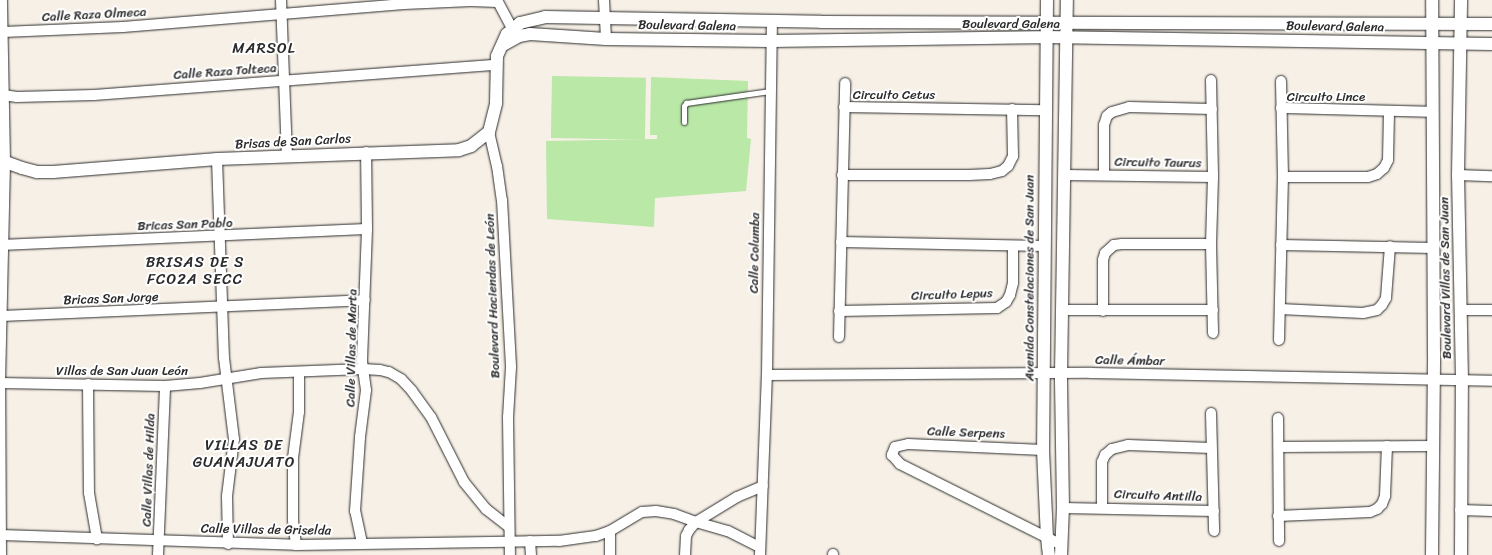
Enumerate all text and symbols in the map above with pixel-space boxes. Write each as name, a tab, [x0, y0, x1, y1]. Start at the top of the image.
street label: Calle Raza Olmeca	[41, 4, 147, 26]
street label: Boulevard Galena	[962, 16, 1060, 32]
street label: Boulevard Galena	[638, 17, 736, 35]
street label: Boulevard Galena	[1286, 18, 1384, 36]
district label: MARSOL	[233, 40, 295, 58]
street label: Calle Raza Tolteca	[172, 61, 278, 83]
street label: Circuito Cetus	[853, 87, 935, 103]
street label: Circuito Lince	[1286, 89, 1366, 105]
street label: Brisas de San Carlos	[235, 131, 351, 153]
street label: Circuito Taurus	[1114, 154, 1202, 172]
street label: Avenida Constelaciones de San Juan	[1022, 175, 1038, 381]
street label: Boulevard Villas de San Juan	[1437, 197, 1455, 359]
street label: Calle Columba	[746, 212, 764, 294]
street label: Boulevard Haciendas de León	[482, 213, 504, 379]
street label: Bricas San Pablo	[137, 216, 233, 234]
district label: BRISAS DE S FCO2A SECC	[146, 253, 244, 288]
street label: Circuito Lepus	[911, 286, 993, 304]
street label: Calle Villas de Marta	[343, 289, 361, 407]
street label: Bricas San Jorge	[63, 290, 159, 308]
street label: Calle Ámbar	[1095, 353, 1165, 369]
street label: Villas de San Juan León	[56, 363, 188, 379]
street label: Calle Villas de Hilda	[139, 413, 159, 527]
street label: Calle Serpens	[926, 424, 1006, 442]
district label: VILLAS DE GUANAJUATO	[193, 436, 295, 471]
street label: Circuito Antilla	[1114, 487, 1202, 505]
street label: Calle Villas de Griselda	[201, 521, 331, 539]

